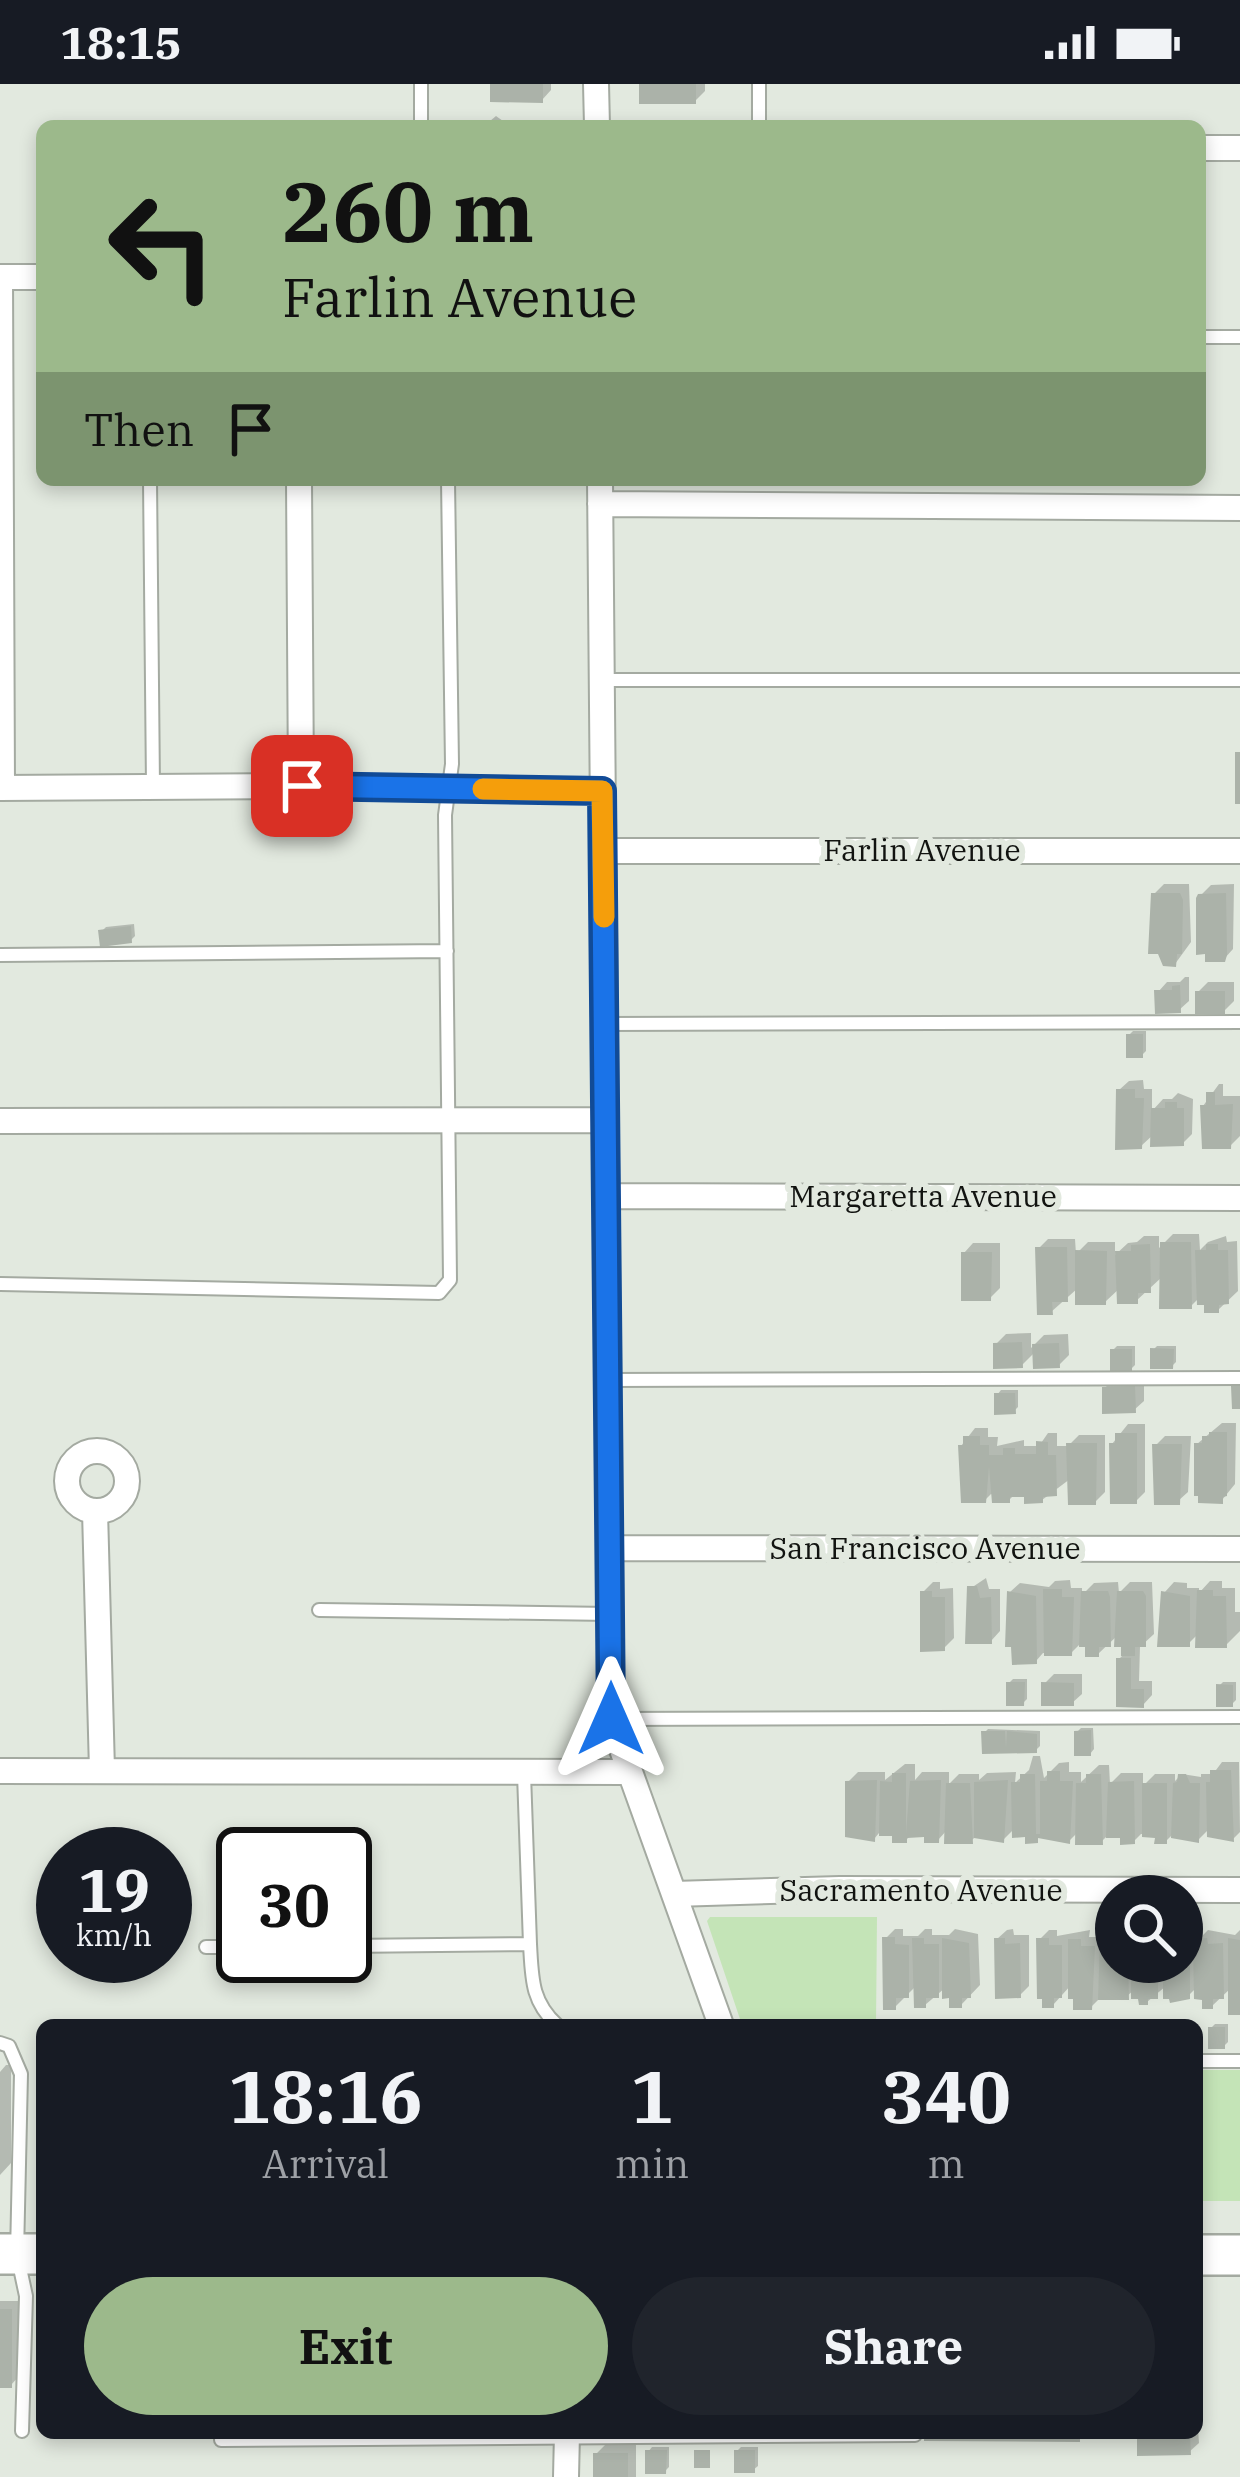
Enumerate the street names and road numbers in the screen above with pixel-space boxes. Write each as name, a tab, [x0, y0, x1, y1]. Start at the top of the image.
street label: Farlin Avenue	[823, 830, 1021, 869]
street label: Margaretta Avenue	[789, 1176, 1057, 1215]
street label: San Francisco Avenue	[769, 1528, 1081, 1567]
street label: Sacramento Avenue	[780, 1870, 1062, 1909]

